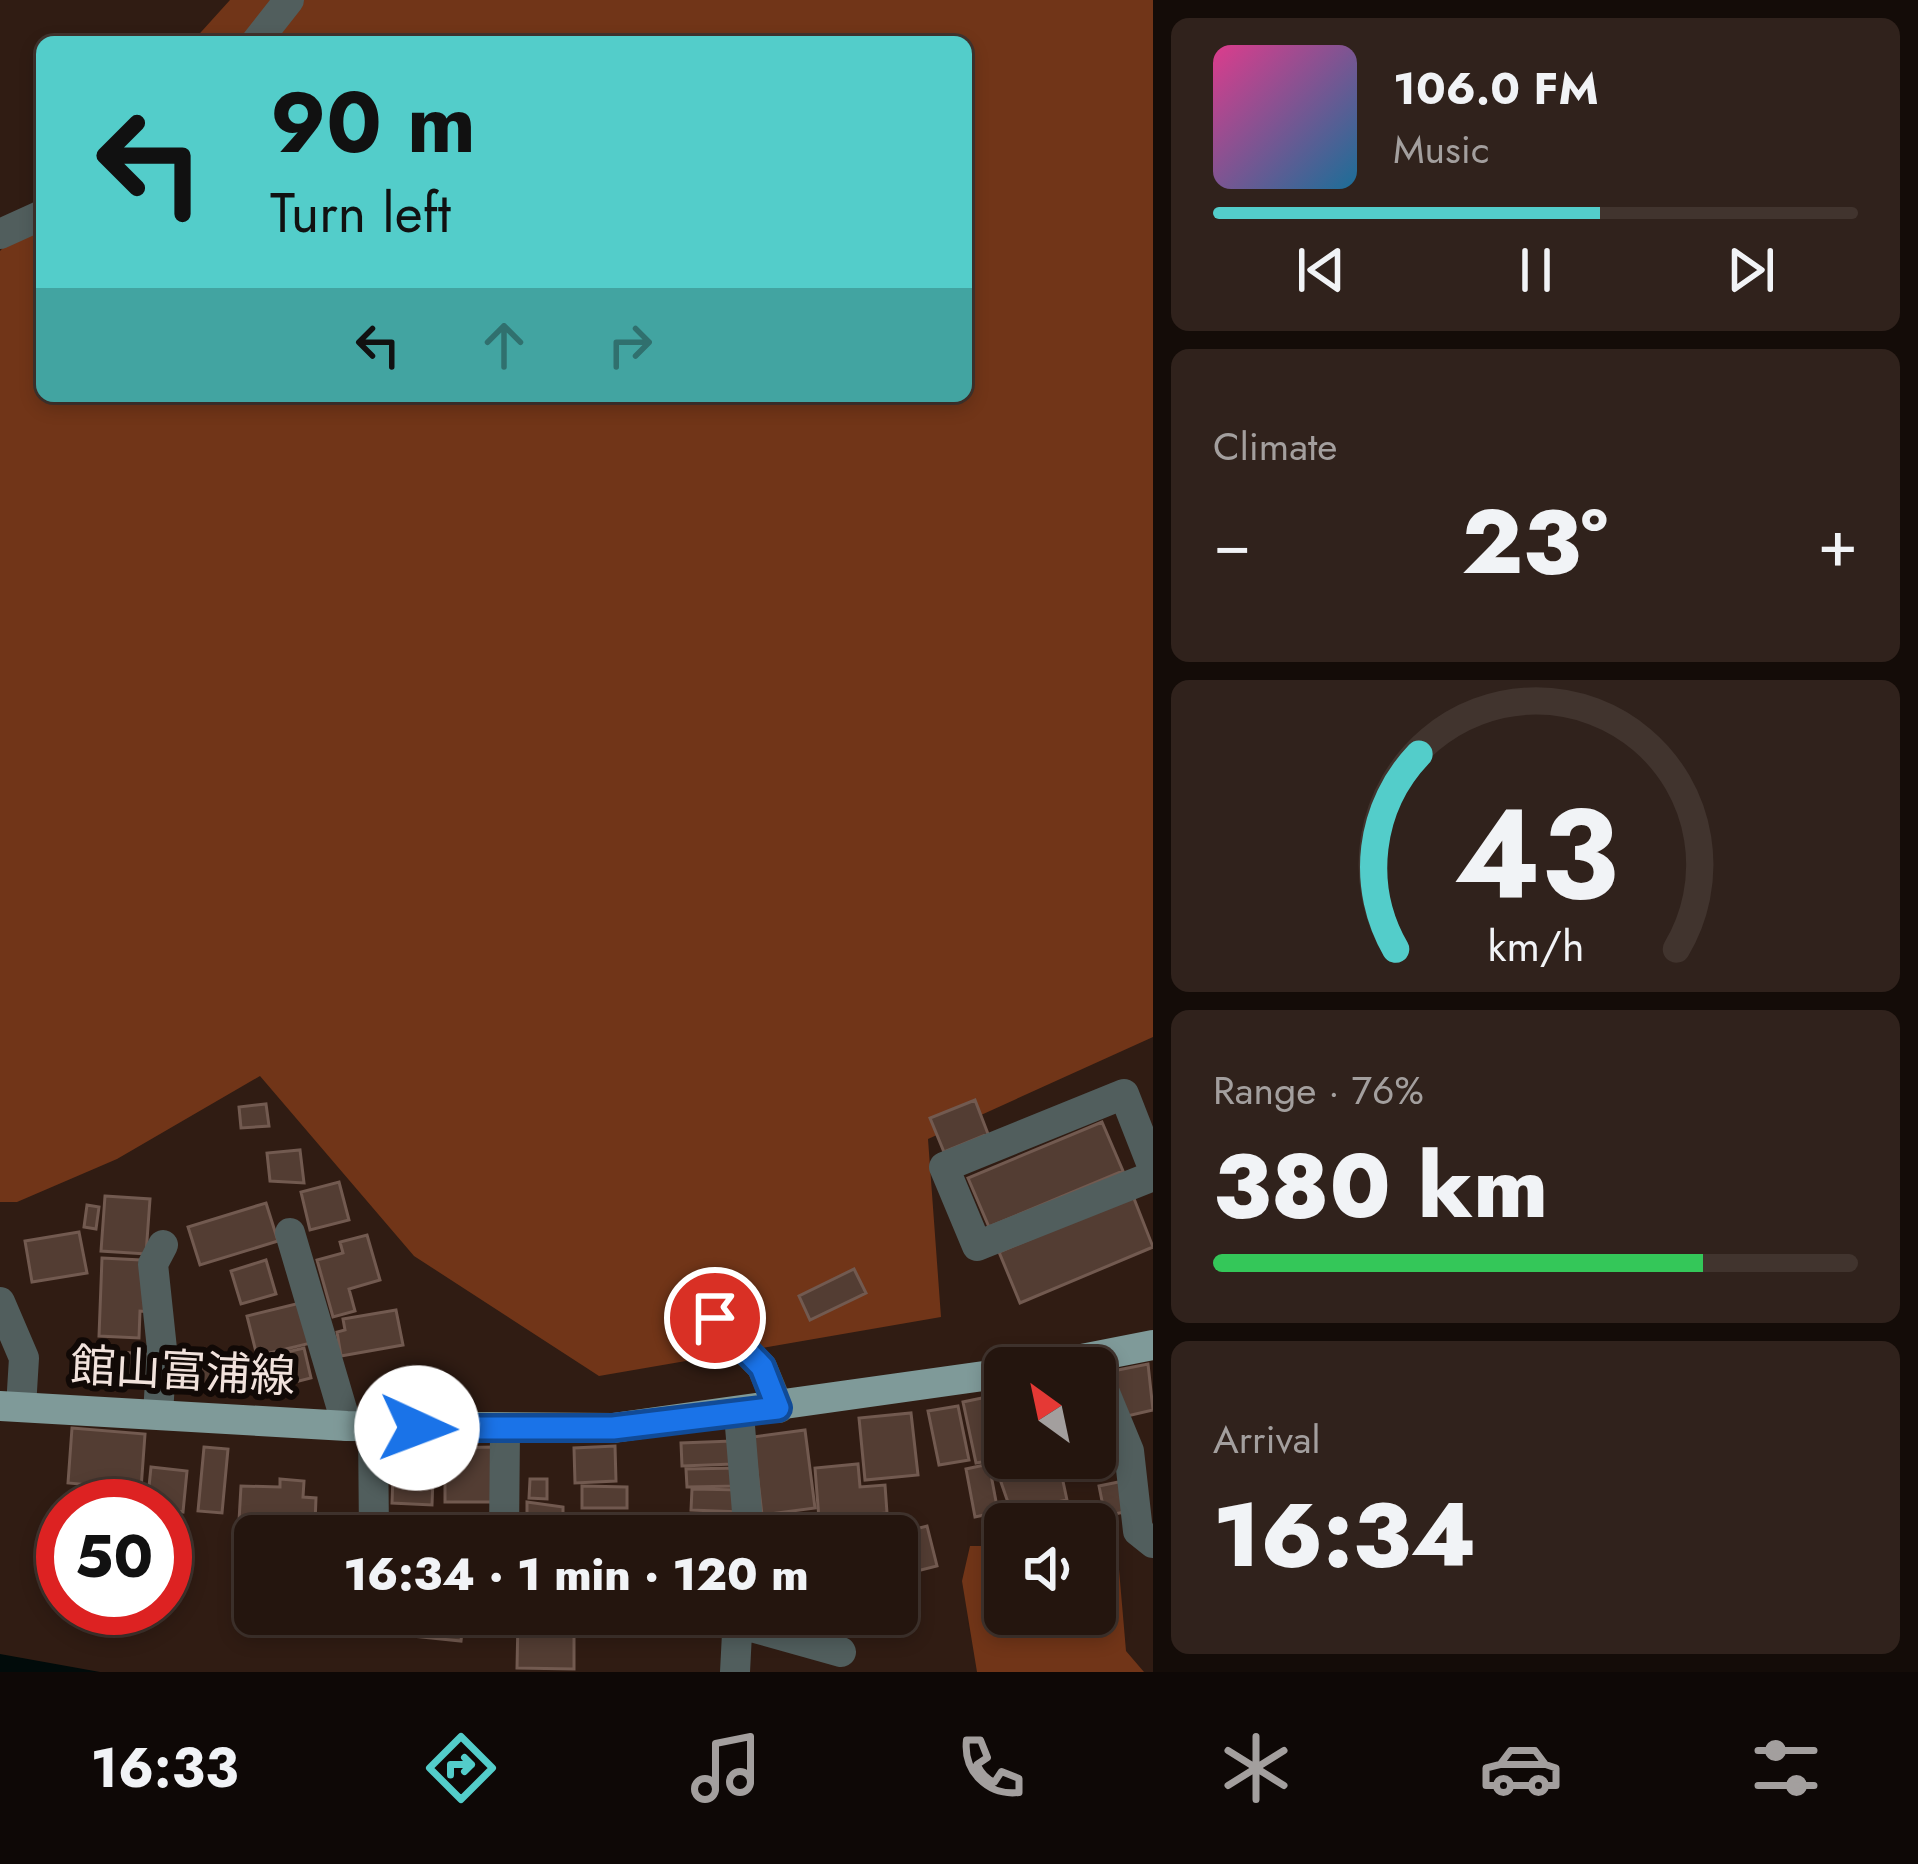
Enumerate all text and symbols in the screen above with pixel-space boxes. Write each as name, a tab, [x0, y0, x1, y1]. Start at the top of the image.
text: 106.0 FM	[1393, 56, 1599, 121]
text: 90 m	[270, 62, 476, 184]
icon: left	[72, 84, 228, 240]
text: Music	[1393, 121, 1490, 178]
text: Turn left	[270, 174, 451, 252]
icon: previous	[1288, 237, 1354, 303]
icon: pause	[1503, 237, 1569, 303]
icon: next	[1718, 237, 1784, 303]
icon: left	[345, 312, 411, 378]
icon: ahead	[471, 312, 537, 378]
icon: right	[597, 312, 663, 378]
text: Climate	[1213, 418, 1337, 475]
text: 23°	[1461, 477, 1608, 607]
text: −	[1213, 495, 1252, 591]
text: +	[1817, 495, 1858, 591]
text: 43	[1453, 764, 1618, 945]
text: km/h	[1487, 915, 1584, 977]
text: Range · 76%	[1213, 1062, 1424, 1119]
text: 380 km	[1213, 1121, 1548, 1251]
pin	[664, 1267, 766, 1369]
icon: arrive	[682, 1285, 748, 1351]
street label: 館山富浦線	[69, 1333, 297, 1409]
north arrow	[984, 1347, 1116, 1479]
map controls	[984, 1347, 1116, 1635]
position arrow	[354, 1365, 480, 1491]
text: Arrival	[1213, 1411, 1321, 1468]
text: 16:34	[1213, 1470, 1477, 1600]
speed limit sign: 50	[36, 1479, 192, 1635]
button: sound	[984, 1503, 1116, 1635]
text: 16:34 · 1 min · 120 m	[343, 1542, 809, 1607]
icon: directions	[419, 1726, 503, 1810]
icon: music	[684, 1726, 768, 1810]
icon: phone	[949, 1726, 1033, 1810]
icon: climate	[1214, 1726, 1298, 1810]
icon: car	[1479, 1726, 1563, 1810]
icon: filters	[1744, 1726, 1828, 1810]
text: 16:33	[90, 1729, 239, 1807]

